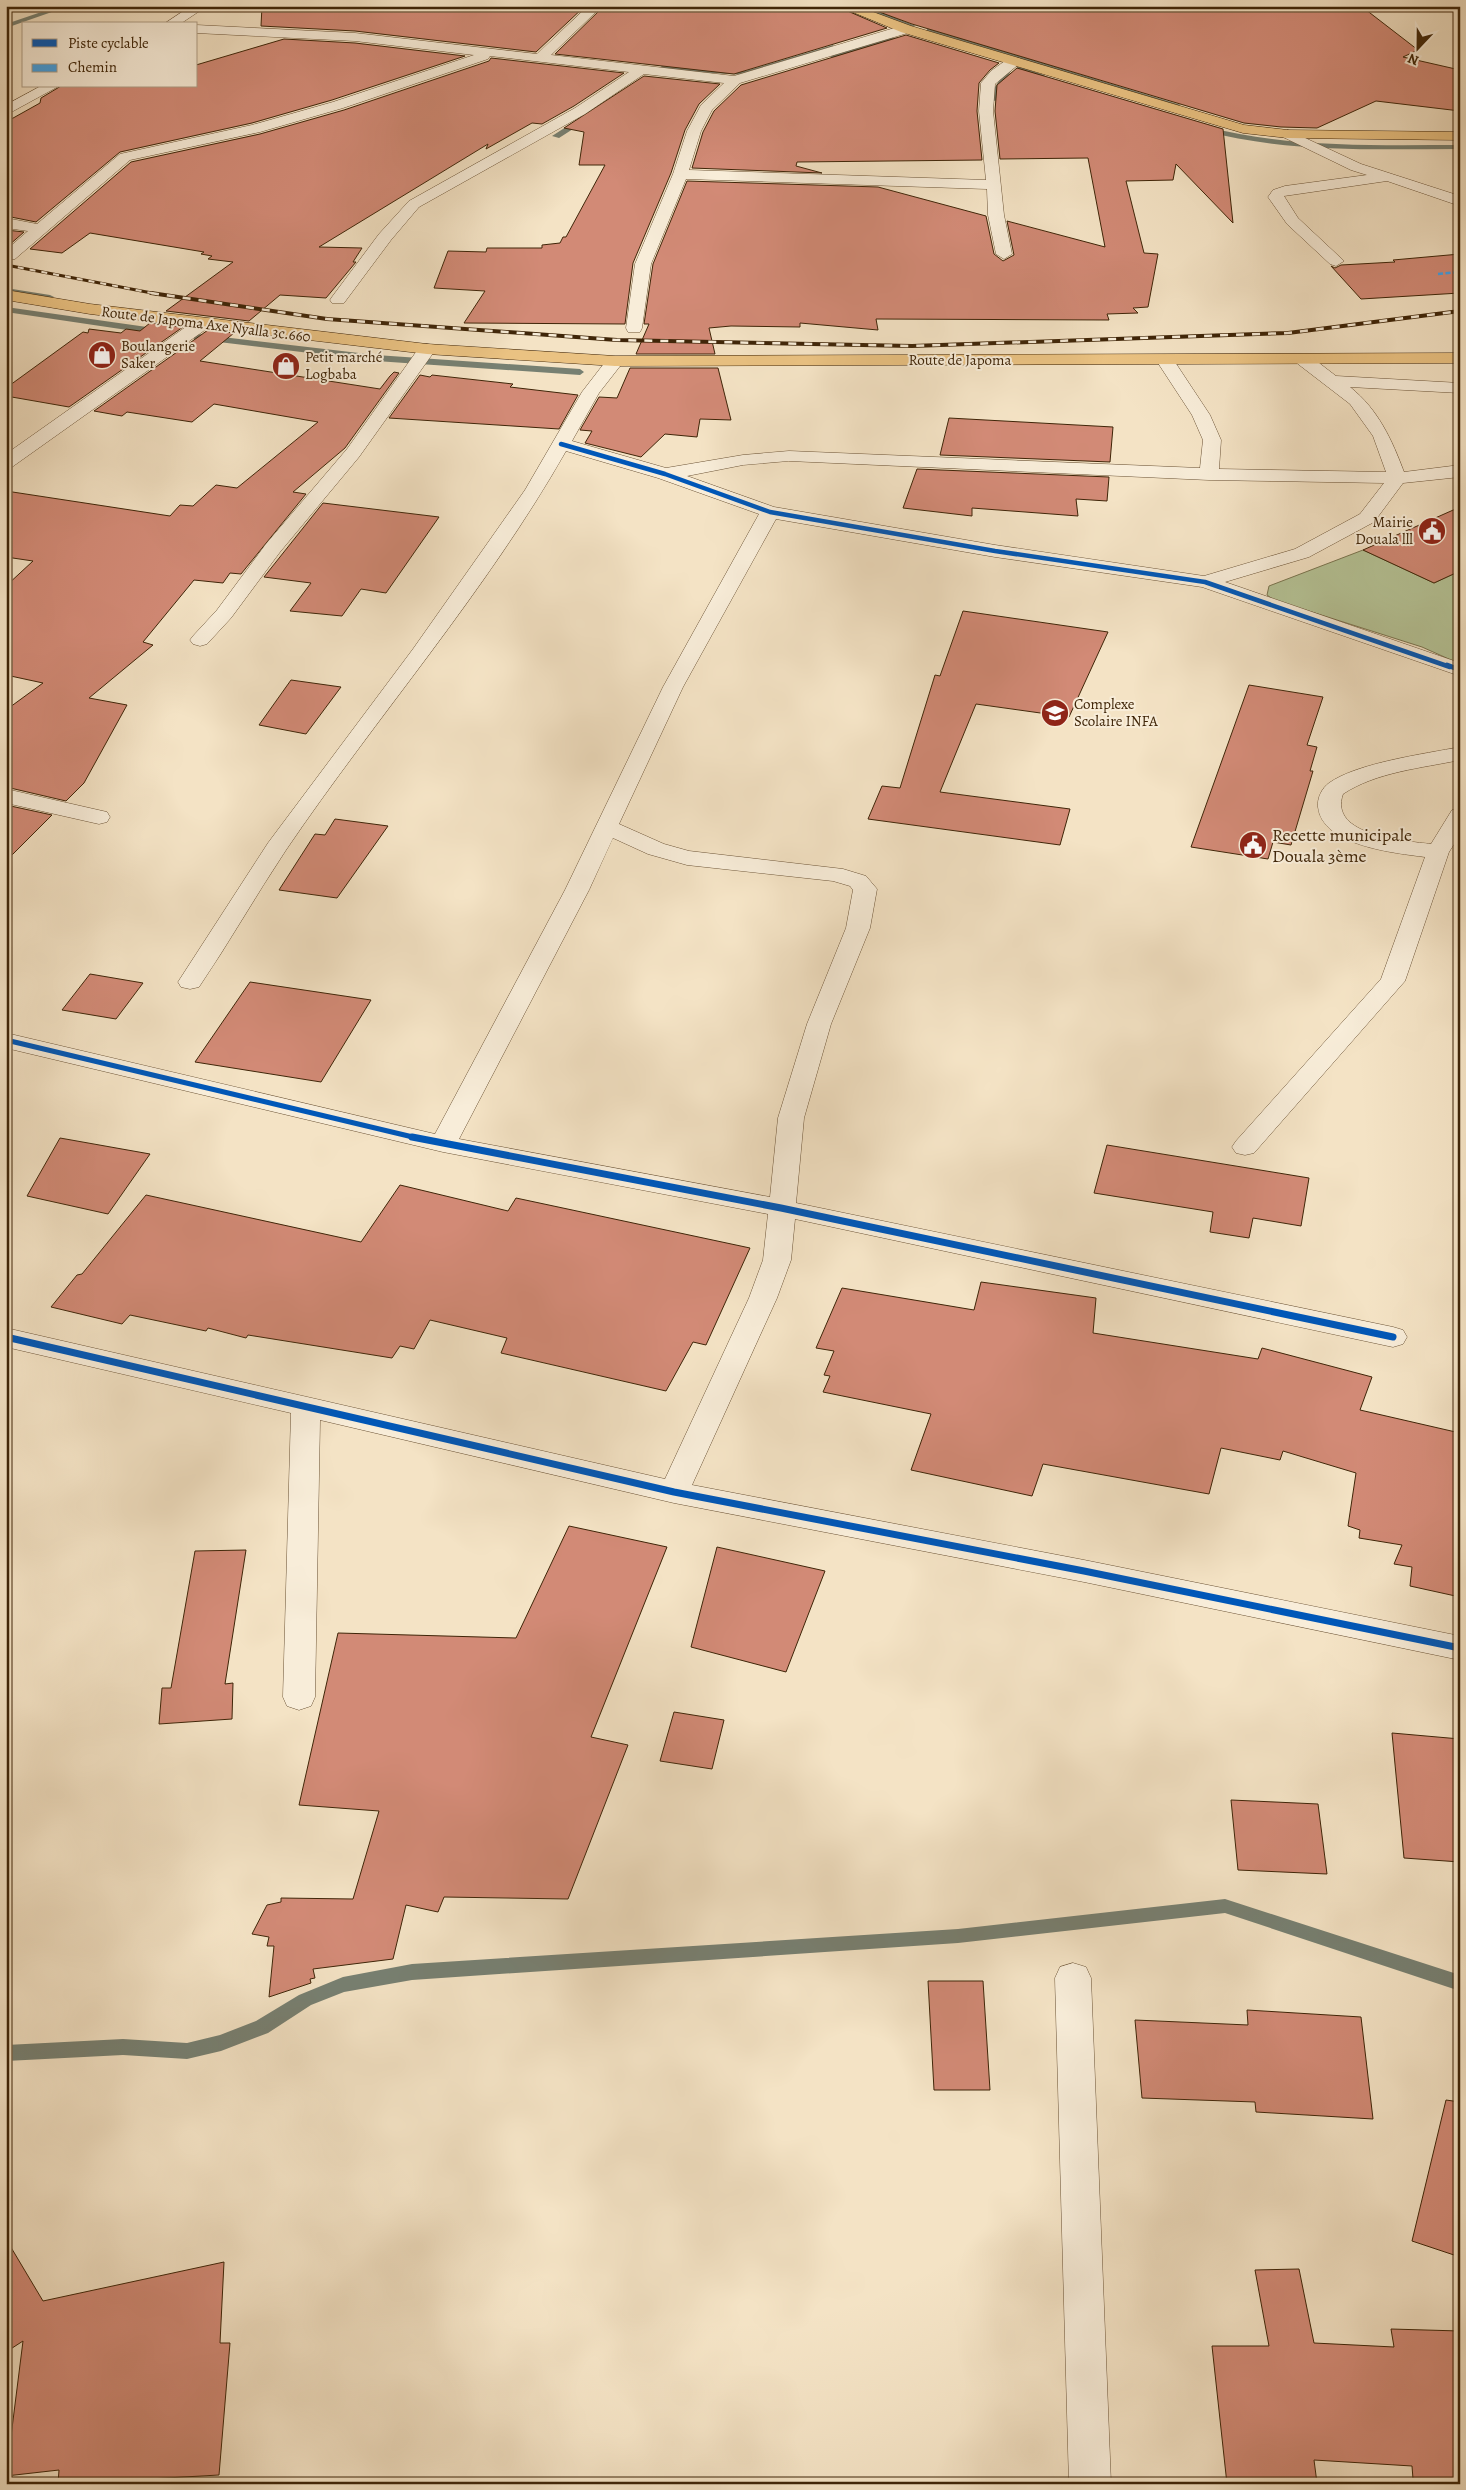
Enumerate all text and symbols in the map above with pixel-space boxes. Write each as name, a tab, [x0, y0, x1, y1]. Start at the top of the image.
legend	[22, 22, 198, 88]
north arrow	[1394, 22, 1444, 72]
text: Piste cyclable	[68, 33, 149, 53]
text: N	[1405, 49, 1422, 70]
text: Chemin	[68, 57, 117, 77]
street label: Route de Japoma Axe Nyalla 3c.660	[100, 301, 312, 347]
place label: Boulangerie Saker	[121, 336, 195, 373]
shop icon: Boulangerie Saker	[87, 340, 117, 370]
place label: Petit marché Logbaba	[305, 347, 383, 384]
street label: Route de Japoma	[909, 350, 1012, 370]
shop icon: Petit marché Logbaba	[271, 351, 301, 381]
place label: Mairie Douala lll	[1355, 512, 1413, 549]
public building icon: Mairie Douala lll	[1417, 516, 1447, 546]
place label: Complexe Scolaire INFA	[1074, 694, 1158, 731]
school or university icon: Complexe Scolaire INFA	[1040, 698, 1070, 728]
place label: Recette municipale Douala 3ème	[1272, 823, 1412, 868]
public building icon: Recette municipale Douala 3ème	[1238, 830, 1268, 860]

